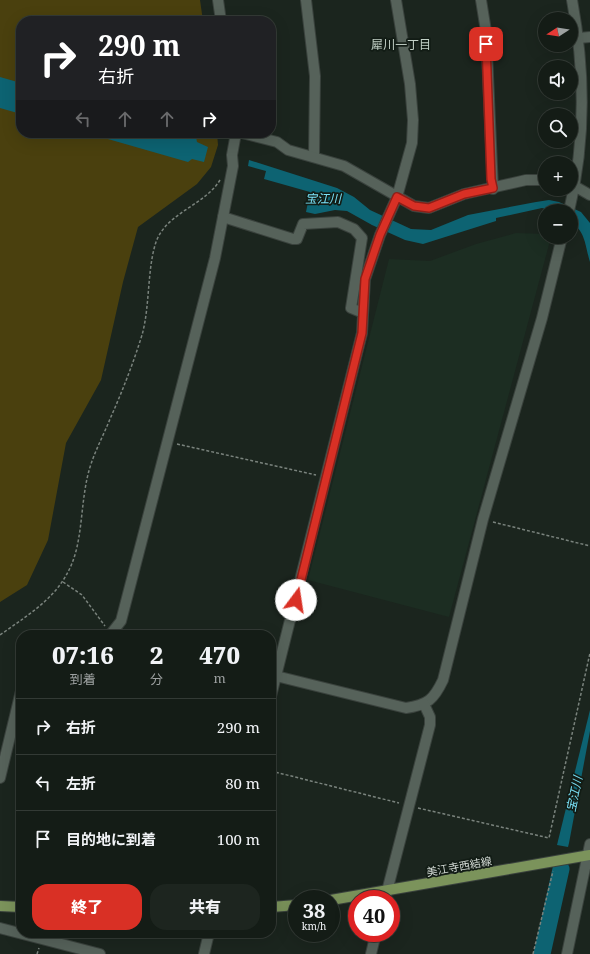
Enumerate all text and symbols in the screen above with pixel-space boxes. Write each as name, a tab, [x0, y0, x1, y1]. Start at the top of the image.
north arrow	[538, 12, 578, 52]
map controls	[538, 12, 578, 244]
text: 290 m	[98, 26, 180, 64]
pin	[469, 27, 503, 61]
icon: right	[32, 32, 84, 84]
icon: arrive	[475, 33, 497, 55]
district label: 犀川一丁目	[371, 36, 431, 53]
button: sound	[538, 60, 578, 100]
text: 右折	[98, 64, 134, 88]
icon: left	[72, 108, 94, 130]
icon: ahead	[114, 108, 136, 130]
icon: ahead	[156, 108, 178, 130]
icon: right	[198, 108, 220, 130]
button: search	[538, 108, 578, 148]
button: +	[538, 156, 578, 196]
water label: 宝江川	[305, 190, 343, 207]
button: −	[538, 204, 578, 244]
position arrow	[275, 579, 317, 621]
text: 07:16	[52, 638, 114, 671]
text: 2	[150, 638, 163, 671]
text: 470	[199, 638, 240, 671]
text: m	[214, 669, 226, 687]
text: 到着	[70, 670, 96, 688]
text: 分	[150, 670, 163, 688]
icon: right	[32, 716, 54, 738]
text: 右折	[66, 717, 96, 737]
text: 290 m	[217, 717, 260, 737]
icon: left	[32, 772, 54, 794]
text: 左折	[66, 773, 96, 793]
text: 80 m	[225, 773, 260, 793]
water label: 宝江川	[562, 773, 586, 813]
icon: arrive	[32, 828, 54, 850]
text: 目的地に到着	[66, 829, 156, 849]
text: 100 m	[217, 829, 260, 849]
street label: 美江寺西結線	[425, 853, 493, 879]
button: 終了	[32, 884, 142, 930]
button: 共有	[150, 884, 260, 930]
speed limit sign: 40	[348, 890, 400, 942]
text: 38	[303, 897, 325, 924]
text: km/h	[302, 919, 326, 933]

